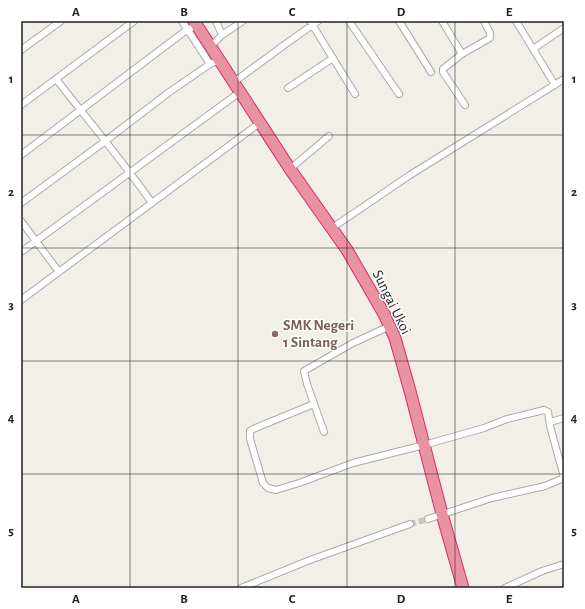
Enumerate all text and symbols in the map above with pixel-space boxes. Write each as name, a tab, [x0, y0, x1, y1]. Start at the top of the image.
text: A	[72, 6, 80, 19]
text: B	[180, 6, 188, 19]
text: C	[289, 6, 296, 19]
text: D	[397, 6, 406, 19]
text: E	[506, 6, 513, 19]
text: 1	[9, 73, 13, 86]
text: 1	[572, 73, 576, 86]
text: 2	[8, 186, 14, 199]
text: 2	[571, 186, 577, 199]
street label: Sungai Ukoi	[370, 268, 414, 337]
text: 3	[8, 299, 14, 312]
text: 3	[571, 299, 577, 312]
place label: SMK Negeri 1 Sintang	[283, 318, 354, 350]
marker: SMK Negeri 1 Sintang	[270, 329, 280, 339]
text: 4	[8, 412, 15, 425]
text: 4	[571, 412, 578, 425]
text: 5	[8, 525, 14, 538]
text: 5	[571, 525, 577, 538]
text: A	[72, 593, 80, 606]
text: B	[180, 593, 188, 606]
text: C	[289, 593, 296, 606]
text: D	[397, 593, 406, 606]
text: E	[506, 593, 513, 606]

